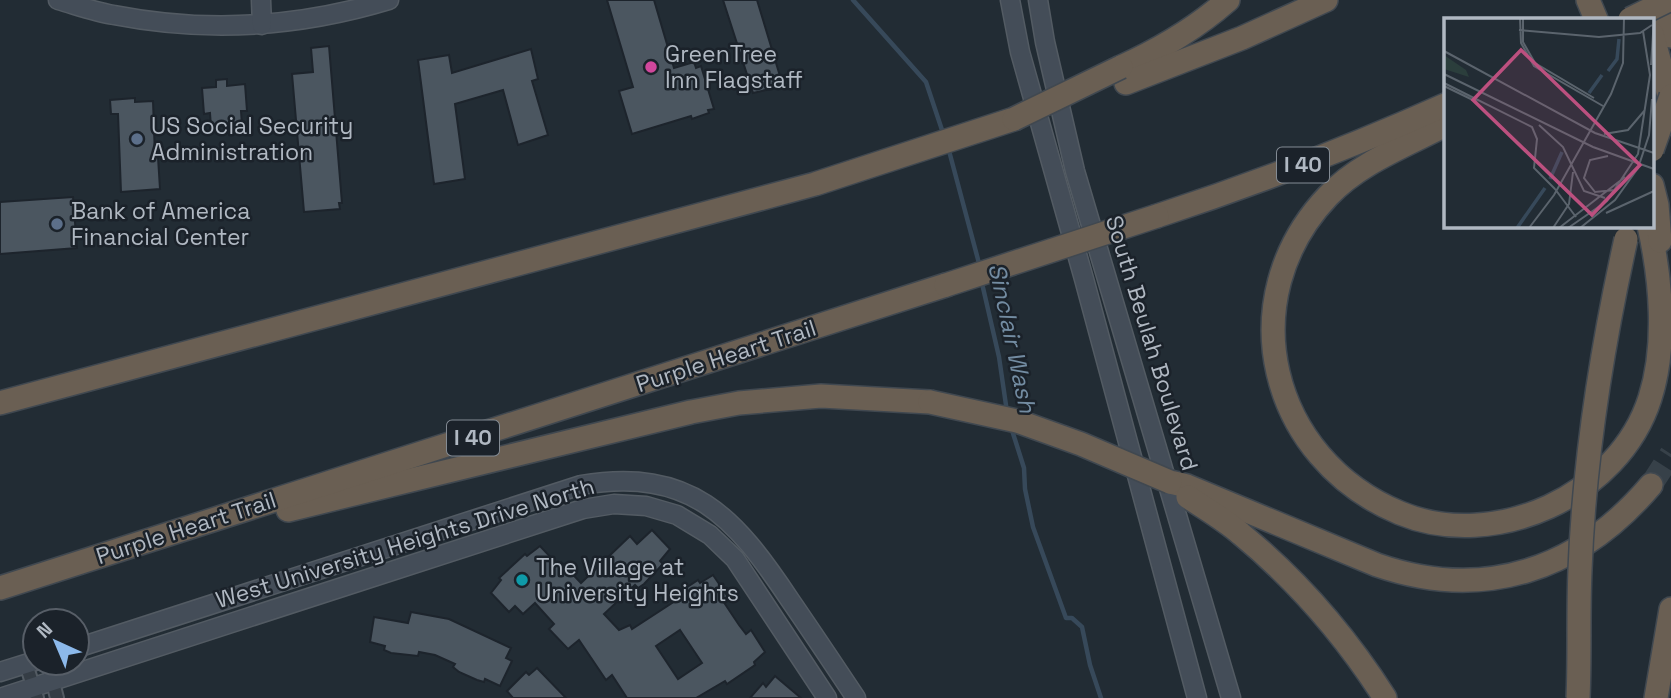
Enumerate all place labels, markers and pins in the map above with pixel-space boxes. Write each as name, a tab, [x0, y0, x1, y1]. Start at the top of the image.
place label: GreenTree Inn Flagstaff	[665, 39, 803, 95]
marker: GreenTree Inn Flagstaff	[643, 59, 659, 75]
place label: US Social Security Administration	[151, 111, 353, 167]
marker: US Social Security Administration	[129, 131, 145, 147]
place label: Bank of America Financial Center	[71, 196, 251, 252]
marker: Bank of America Financial Center	[49, 216, 65, 232]
place label: The Village at University Heights	[536, 552, 739, 608]
marker: The Village at University Heights	[514, 572, 530, 588]

